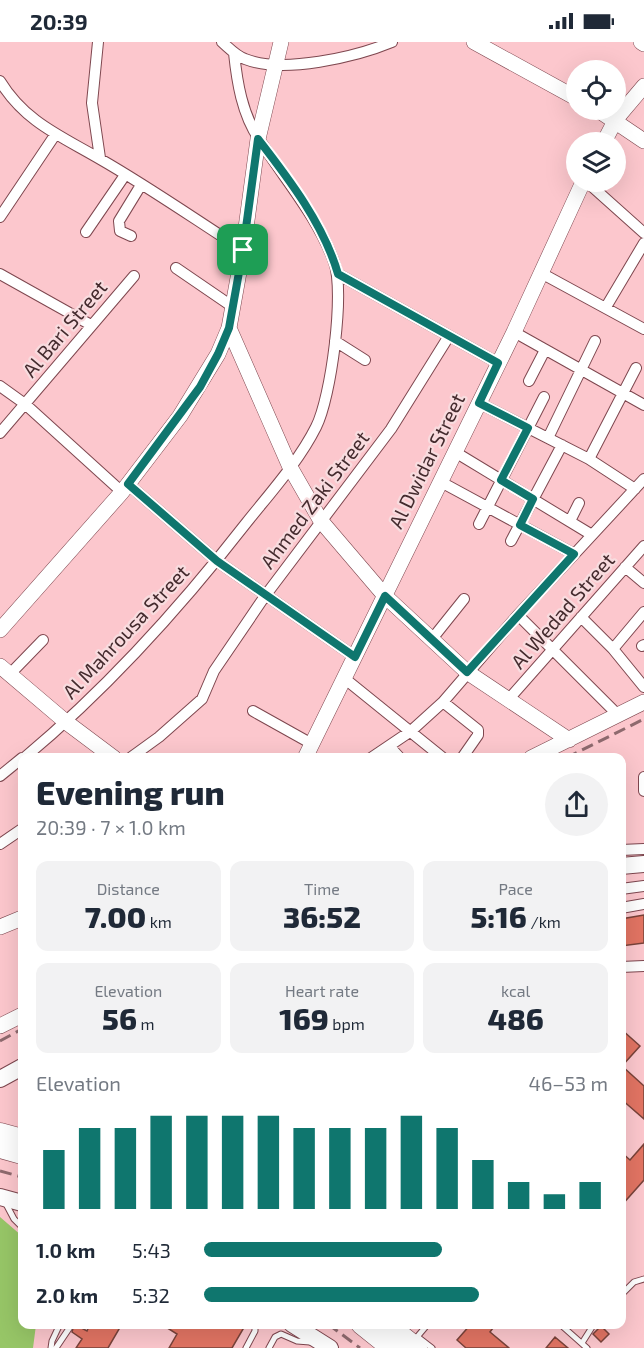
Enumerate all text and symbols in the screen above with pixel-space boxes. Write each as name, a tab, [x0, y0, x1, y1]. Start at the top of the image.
text: 20:39	[30, 8, 88, 34]
map controls	[566, 60, 626, 192]
button: locate	[566, 60, 626, 120]
button: layers	[566, 132, 626, 192]
pin	[217, 224, 268, 275]
icon: arrive	[226, 233, 259, 266]
street label: Al Bari Street	[17, 275, 112, 382]
street label: Al Dwidar Street	[383, 389, 469, 532]
street label: Ahmed Zaki Street	[255, 426, 374, 573]
street label: Al Wedad Street	[506, 547, 619, 673]
street label: Al Mahrousa Street	[57, 559, 194, 703]
text: Evening run	[36, 772, 225, 812]
button: share	[545, 773, 608, 836]
text: 20:39 · 7 × 1.0 km	[36, 815, 186, 839]
text: Distance	[97, 879, 160, 898]
text: Time	[304, 879, 340, 898]
text: Pace	[498, 879, 533, 898]
text: 7.00	[85, 898, 146, 934]
text: 36:52	[283, 898, 361, 934]
text: 5:16	[470, 898, 527, 934]
text: km	[146, 912, 172, 931]
text: /km	[527, 912, 561, 931]
text: Elevation	[94, 981, 162, 1000]
text: Heart rate	[285, 981, 359, 1000]
text: kcal	[501, 981, 530, 1000]
text: 56	[102, 1000, 137, 1036]
text: 169	[279, 1000, 329, 1036]
text: 486	[487, 1000, 544, 1036]
text: m	[137, 1014, 155, 1033]
text: bpm	[329, 1014, 365, 1033]
text: Elevation	[36, 1071, 121, 1095]
text: 46–53 m	[529, 1071, 608, 1095]
text: 1.0 km	[36, 1238, 95, 1262]
text: 5:43	[132, 1238, 171, 1262]
text: 2.0 km	[36, 1283, 98, 1307]
text: 5:32	[132, 1283, 170, 1307]

